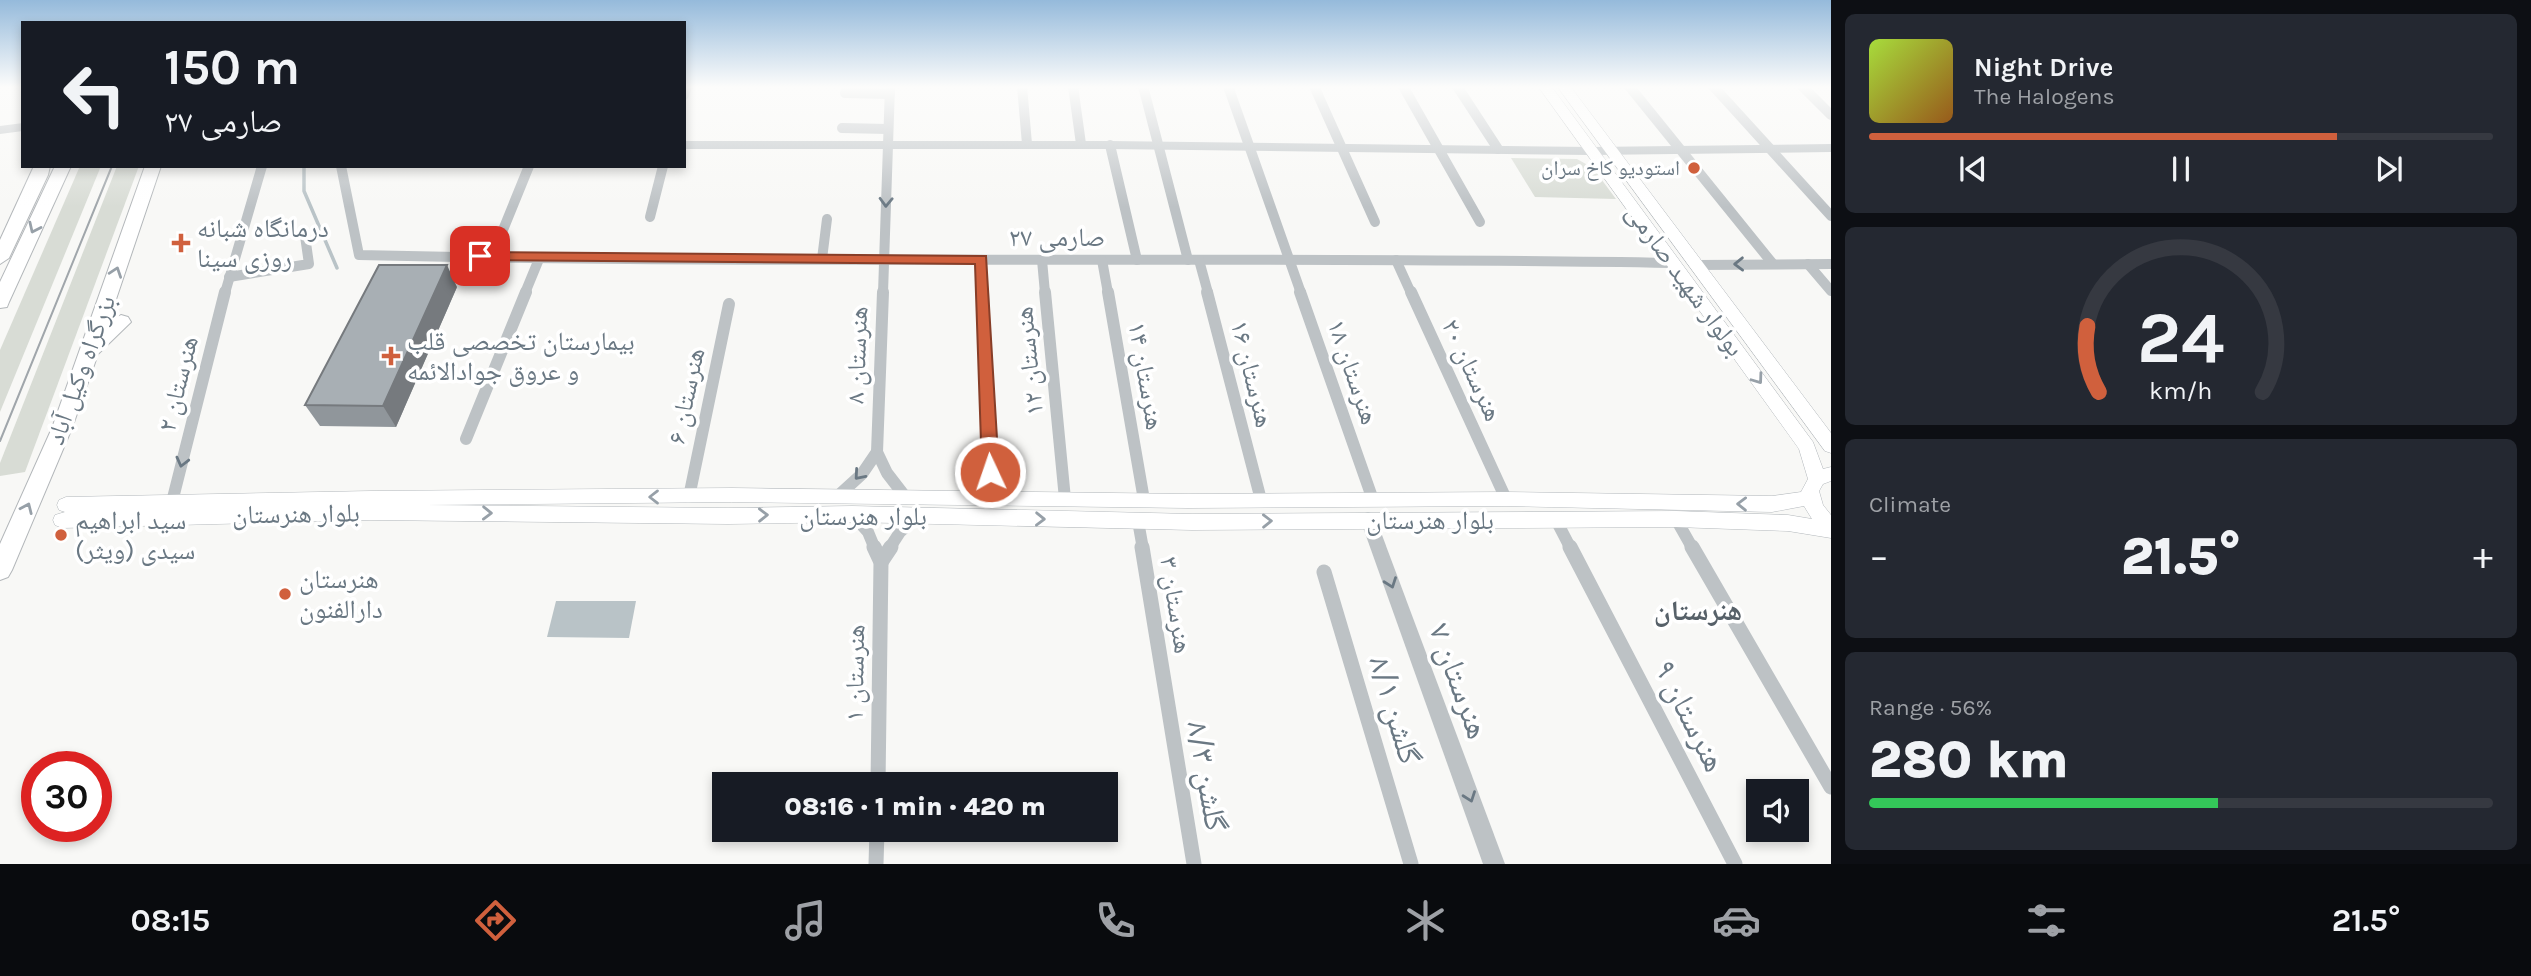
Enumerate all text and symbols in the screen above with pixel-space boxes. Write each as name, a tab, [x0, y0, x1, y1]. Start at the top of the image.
text: 150 m	[164, 39, 300, 96]
icon: left	[49, 49, 140, 140]
text: Night Drive	[1974, 52, 2113, 83]
text: The Halogens	[1974, 83, 2114, 110]
text: صارمی ۲۷	[164, 103, 283, 140]
icon: previous	[1954, 150, 1992, 188]
icon: pause	[2162, 150, 2200, 188]
icon: next	[2370, 150, 2408, 188]
place label: استودیو کاخ سران	[1541, 156, 1680, 181]
marker: استودیو کاخ سران	[1686, 160, 1702, 176]
one-way arrow	[878, 197, 893, 208]
street label: بولوار شهید صارمی	[1619, 198, 1751, 362]
place label: درمانگاه شبانه روزی سینا	[197, 213, 329, 274]
one-way arrow	[29, 221, 43, 233]
street label: صارمی ۲۷	[1009, 222, 1105, 253]
pin	[450, 226, 510, 286]
marker: درمانگاه شبانه روزی سینا	[171, 233, 191, 253]
icon: arrive	[461, 237, 499, 275]
one-way arrow	[1734, 256, 1744, 272]
one-way arrow	[108, 267, 122, 279]
street label: بزرگراه وکیل آباد	[40, 291, 122, 449]
text: 24	[2137, 295, 2225, 380]
street label: هنرستان ۱۲	[1008, 305, 1050, 417]
street label: هنرستان ۸	[840, 306, 874, 404]
street label: هنرستان ۲۰	[1435, 314, 1509, 426]
street label: هنرستان ۱۸	[1321, 315, 1385, 429]
street label: هنرستان ۱۶	[1224, 317, 1280, 431]
street label: هنرستان ۱۴	[1121, 320, 1171, 432]
place label: بیمارستان تخصصی قلب و عروق جوادالائمه	[407, 326, 635, 387]
street label: هنرستان ۲	[151, 333, 205, 435]
street label: هنرستان ۶	[661, 345, 711, 447]
marker: بیمارستان تخصصی قلب و عروق جوادالائمه	[381, 346, 401, 366]
one-way arrow	[1750, 371, 1762, 384]
text: km/h	[2149, 376, 2213, 405]
position arrow	[953, 435, 1027, 509]
one-way arrow	[176, 456, 190, 468]
one-way arrow	[855, 467, 867, 480]
one-way arrow	[648, 489, 658, 505]
text: Climate	[1869, 491, 1951, 518]
one-way arrow	[1737, 496, 1747, 512]
street label: بلوار هنرستان	[232, 497, 360, 531]
street label: بلوار هنرستان	[799, 501, 927, 532]
one-way arrow	[19, 503, 33, 515]
place label: سید ابراهیم سیدی (ویثر)	[75, 505, 195, 566]
one-way arrow	[482, 505, 493, 521]
street label: بلوار هنرستان	[1366, 505, 1494, 536]
one-way arrow	[758, 508, 769, 523]
one-way arrow	[1035, 511, 1045, 527]
one-way arrow	[1262, 513, 1273, 529]
text: 21.5°	[2121, 526, 2241, 587]
marker: سید ابراهیم سیدی (ویثر)	[53, 527, 69, 543]
text: −	[1869, 534, 1889, 579]
text: +	[2473, 534, 2493, 579]
street label: هنرستان ۳	[1153, 554, 1199, 656]
place label: هنرستان دارالفنون	[299, 564, 383, 625]
one-way arrow	[1383, 577, 1397, 589]
marker: هنرستان دارالفنون	[277, 586, 293, 602]
district label: هنرستان	[1654, 594, 1742, 627]
street label: هنرستان ۷	[1421, 618, 1497, 744]
street label: هنرستان ۱	[839, 624, 871, 722]
street label: گلشن ۸/۱	[1360, 651, 1429, 769]
street label: هنرستان ۹	[1646, 654, 1734, 778]
text: Range · 56%	[1869, 694, 1992, 721]
street label: گلشن ۸/۳	[1178, 718, 1235, 834]
text: 280 km	[1869, 729, 2069, 790]
speed limit sign: 30	[21, 751, 112, 842]
map controls	[1746, 779, 1809, 842]
button: sound	[1746, 779, 1809, 842]
one-way arrow	[1462, 790, 1476, 802]
text: 08:16 · 1 min · 420 m	[784, 791, 1046, 822]
icon: directions	[471, 896, 520, 945]
icon: music	[781, 896, 830, 945]
icon: phone	[1091, 896, 1140, 945]
icon: climate	[1401, 896, 1450, 945]
icon: car	[1712, 896, 1761, 945]
icon: filters	[2022, 896, 2071, 945]
text: 08:15	[131, 902, 210, 939]
text: 21.5°	[2332, 902, 2400, 939]

